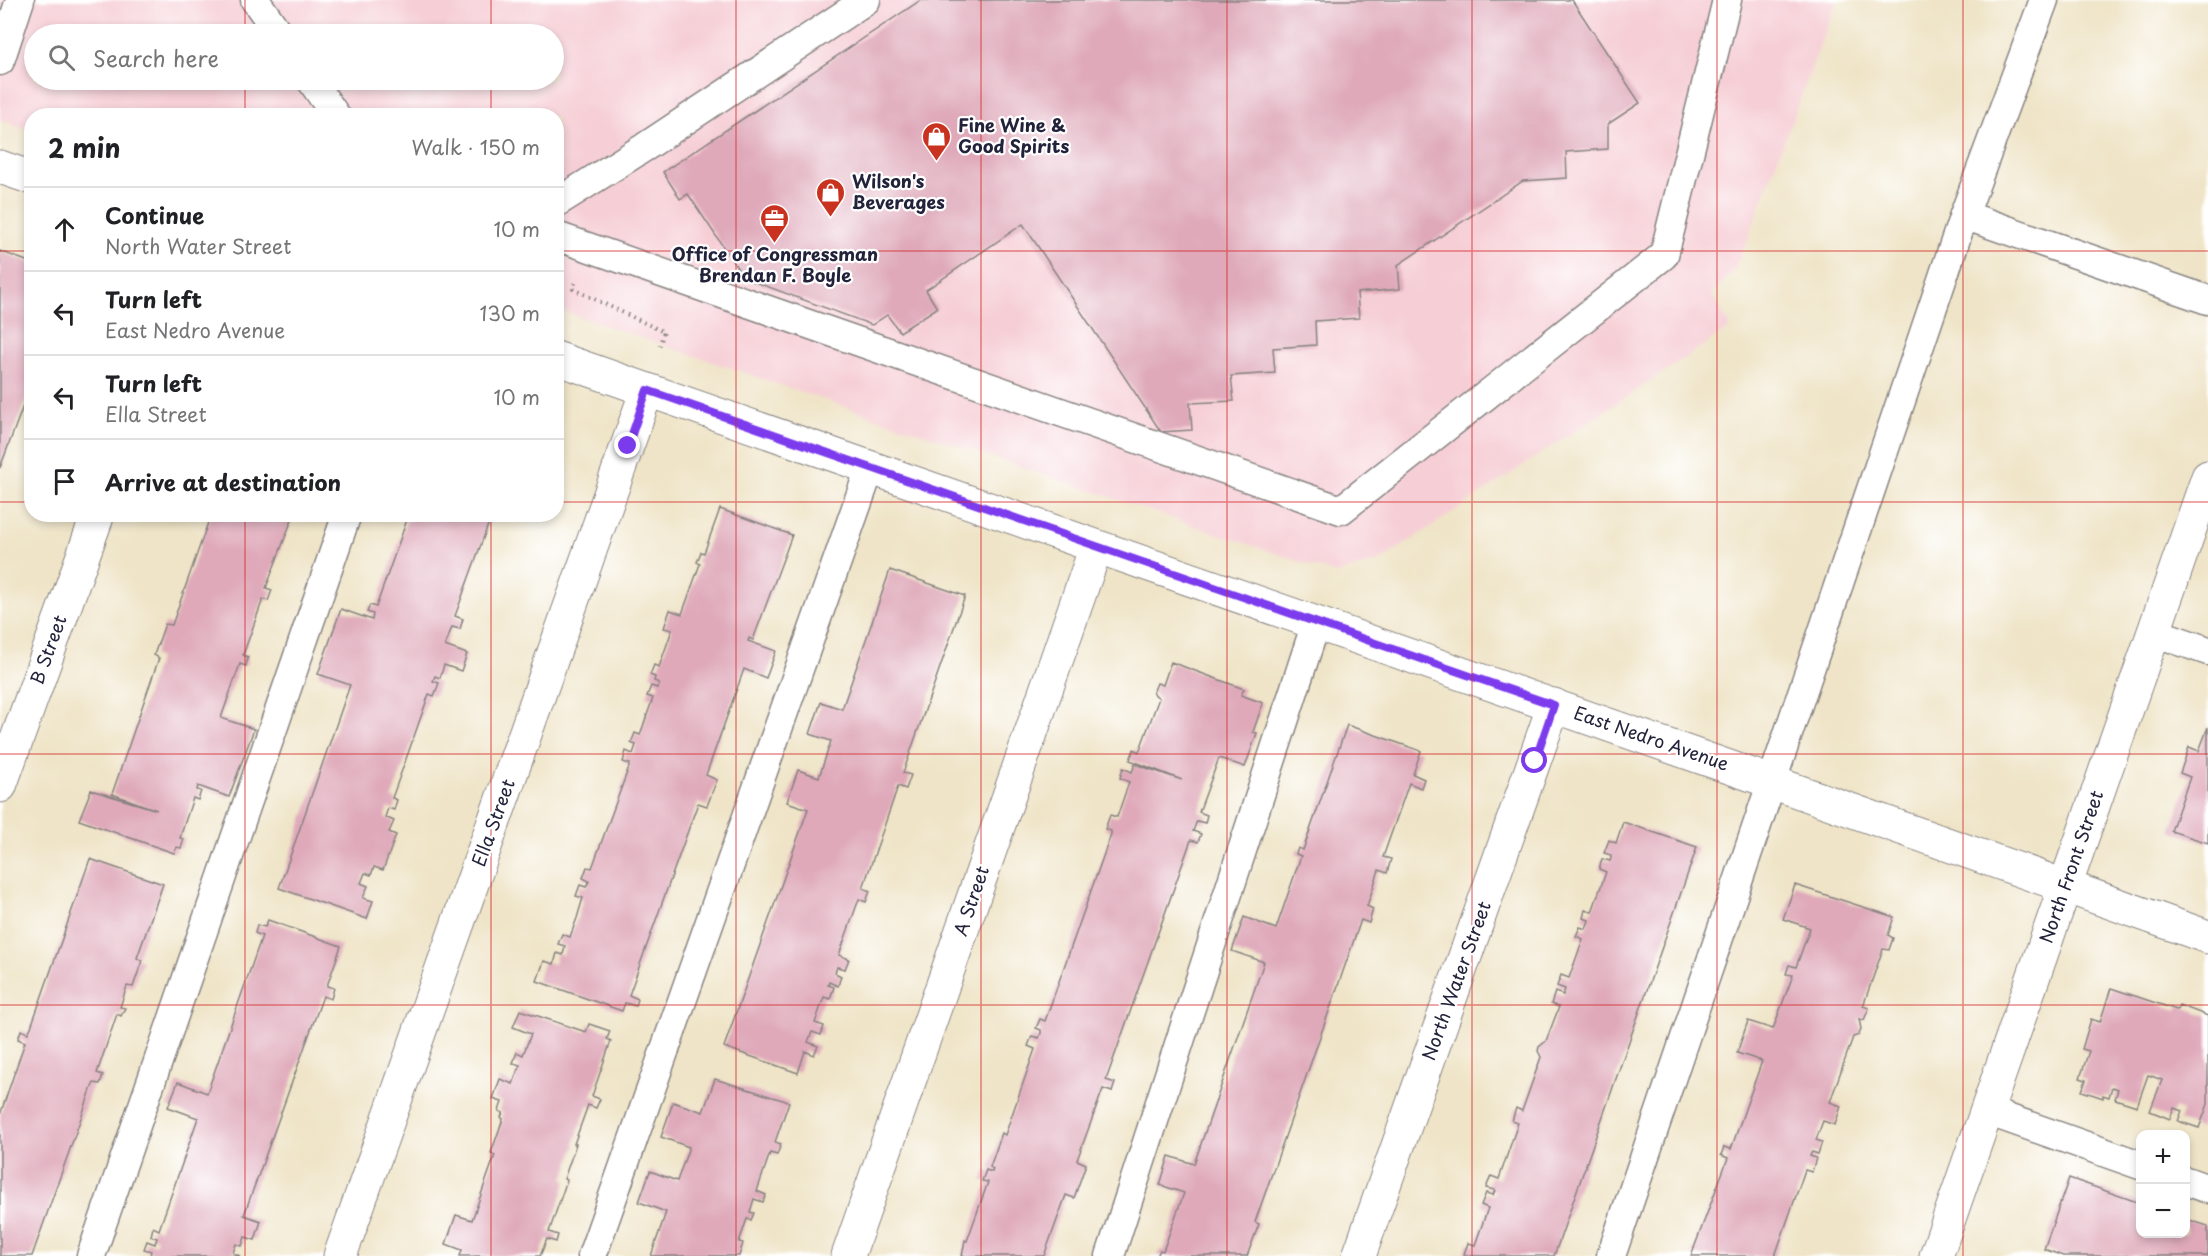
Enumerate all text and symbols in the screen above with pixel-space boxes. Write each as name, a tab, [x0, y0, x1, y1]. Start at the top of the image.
search box	[24, 24, 564, 90]
icon: search	[45, 41, 78, 74]
text: Search here	[93, 41, 219, 74]
place label: Fine Wine & Good Spirits	[958, 111, 1070, 159]
shop icon: Fine Wine & Good Spirits	[921, 120, 953, 162]
text: 2 min	[48, 128, 121, 167]
text: Walk · 150 m	[411, 132, 540, 162]
place label: Wilson's Beverages	[852, 167, 945, 215]
shop icon: Wilson's Beverages	[815, 176, 847, 218]
text: Continue	[105, 198, 204, 231]
office icon: Office of Congressman Brendan F. Boyle	[759, 202, 791, 244]
icon: ahead	[48, 213, 81, 246]
text: 10 m	[493, 214, 540, 244]
text: North Water Street	[105, 231, 291, 261]
place label: Office of Congressman Brendan F. Boyle	[672, 240, 878, 288]
text: Turn left	[105, 282, 202, 315]
icon: left	[48, 297, 81, 330]
text: 130 m	[480, 298, 540, 328]
text: East Nedro Avenue	[105, 315, 285, 345]
text: Turn left	[105, 366, 202, 399]
icon: left	[48, 381, 81, 414]
text: 10 m	[493, 382, 540, 412]
text: Ella Street	[105, 399, 207, 429]
route end	[614, 432, 640, 458]
icon: arrive	[48, 465, 81, 498]
text: Arrive at destination	[105, 465, 341, 498]
street label: B Street	[23, 611, 73, 688]
street label: East Nedro Avenue	[1570, 698, 1733, 777]
route start	[1521, 747, 1547, 773]
street label: Ella Street	[464, 775, 521, 870]
street label: North Front Street	[2032, 786, 2109, 947]
street label: A Street	[946, 862, 995, 939]
street label: North Water Street	[1414, 897, 1497, 1064]
map controls	[2136, 1130, 2190, 1238]
button: +	[2136, 1130, 2190, 1184]
button: −	[2136, 1184, 2190, 1238]

